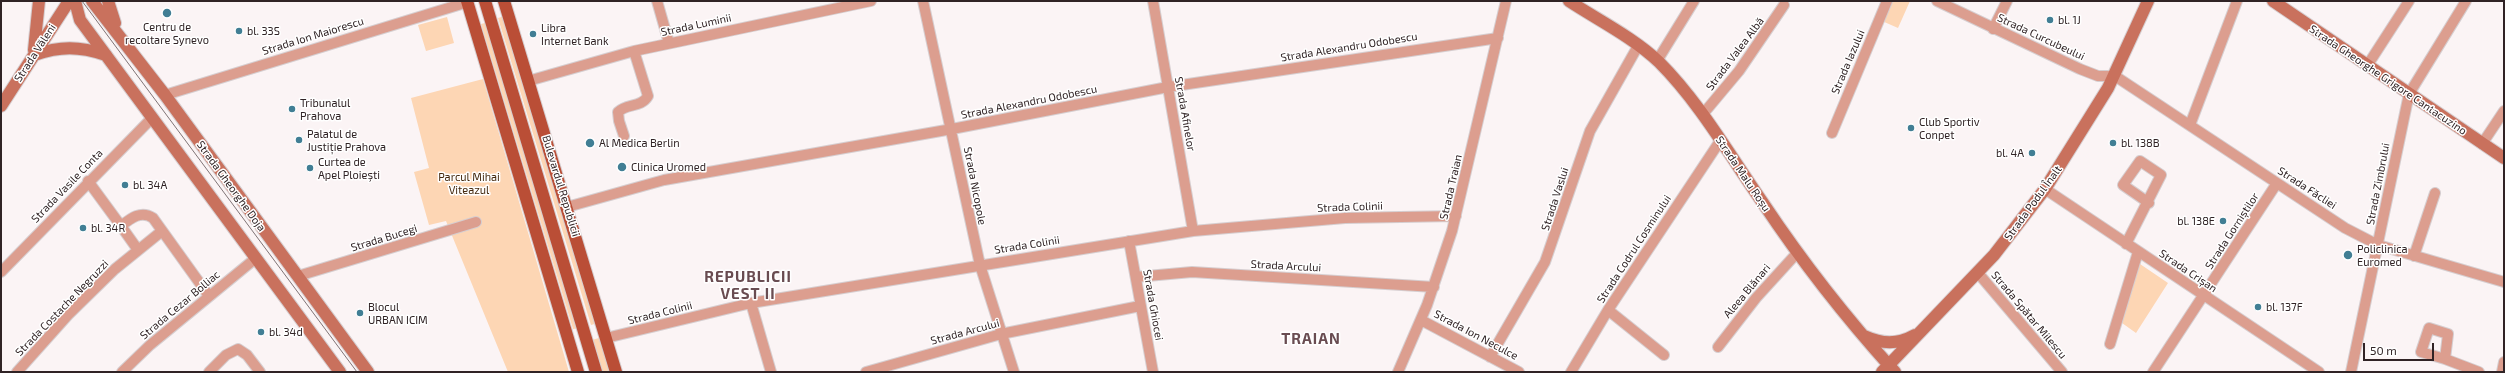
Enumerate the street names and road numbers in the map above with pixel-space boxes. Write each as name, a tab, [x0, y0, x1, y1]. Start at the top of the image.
street label: Strada Luminii	[660, 11, 732, 39]
street label: Strada Curcubeului	[1995, 11, 2087, 63]
street label: Strada Ion Maiorescu	[261, 14, 365, 58]
street label: Strada Valea Albă	[1703, 15, 1767, 93]
street label: Strada Văleni	[11, 22, 59, 84]
street label: Strada Gheorghe Grigore Cantacuzino	[2307, 22, 2469, 138]
street label: Strada Iazului	[1829, 28, 1867, 96]
street label: Strada Alexandru Odobescu	[1280, 30, 1418, 64]
street label: Strada Afinelor	[1172, 76, 1198, 152]
street label: Strada Alexandru Odobescu	[960, 82, 1098, 122]
street label: Bulevardul Republicii	[539, 134, 583, 238]
street label: Strada Malu Roșu	[1713, 134, 1773, 214]
street label: Strada Gheorghe Doja	[194, 138, 268, 234]
street label: Strada Zimbrului	[2364, 142, 2392, 226]
street label: Strada Nicopole	[961, 146, 989, 226]
street label: Strada Vasile Conta	[29, 147, 105, 225]
street label: Strada Traian	[1437, 153, 1465, 221]
street label: Strada Podul Înalt	[2001, 163, 2065, 243]
street label: Strada Făcliei	[2275, 164, 2339, 212]
street label: Strada Vaslui	[1539, 166, 1571, 232]
street label: Strada Gorniștilor	[2202, 190, 2262, 272]
street label: Strada Codrul Cosminului	[1594, 193, 1674, 305]
street label: Strada Colinii	[1317, 199, 1383, 215]
street label: Strada Bucegi	[349, 222, 419, 254]
street label: Strada Colinii	[993, 233, 1061, 257]
street label: Strada Crișan	[2157, 247, 2219, 295]
street label: Strada Costache Negruzzi	[13, 257, 111, 359]
street label: Strada Arcului	[1250, 258, 1322, 274]
street label: Aleea Blănari	[1721, 261, 1773, 321]
street label: Strada Cezar Bolliac	[137, 268, 223, 342]
street label: Strada Ghiocei	[1140, 269, 1166, 341]
street label: Strada Spătar Milescu	[1989, 269, 2069, 361]
street label: Strada Colinii	[626, 299, 694, 327]
street label: Strada Ion Neculce	[1432, 307, 1520, 363]
street label: Strada Arcului	[929, 316, 1001, 348]

